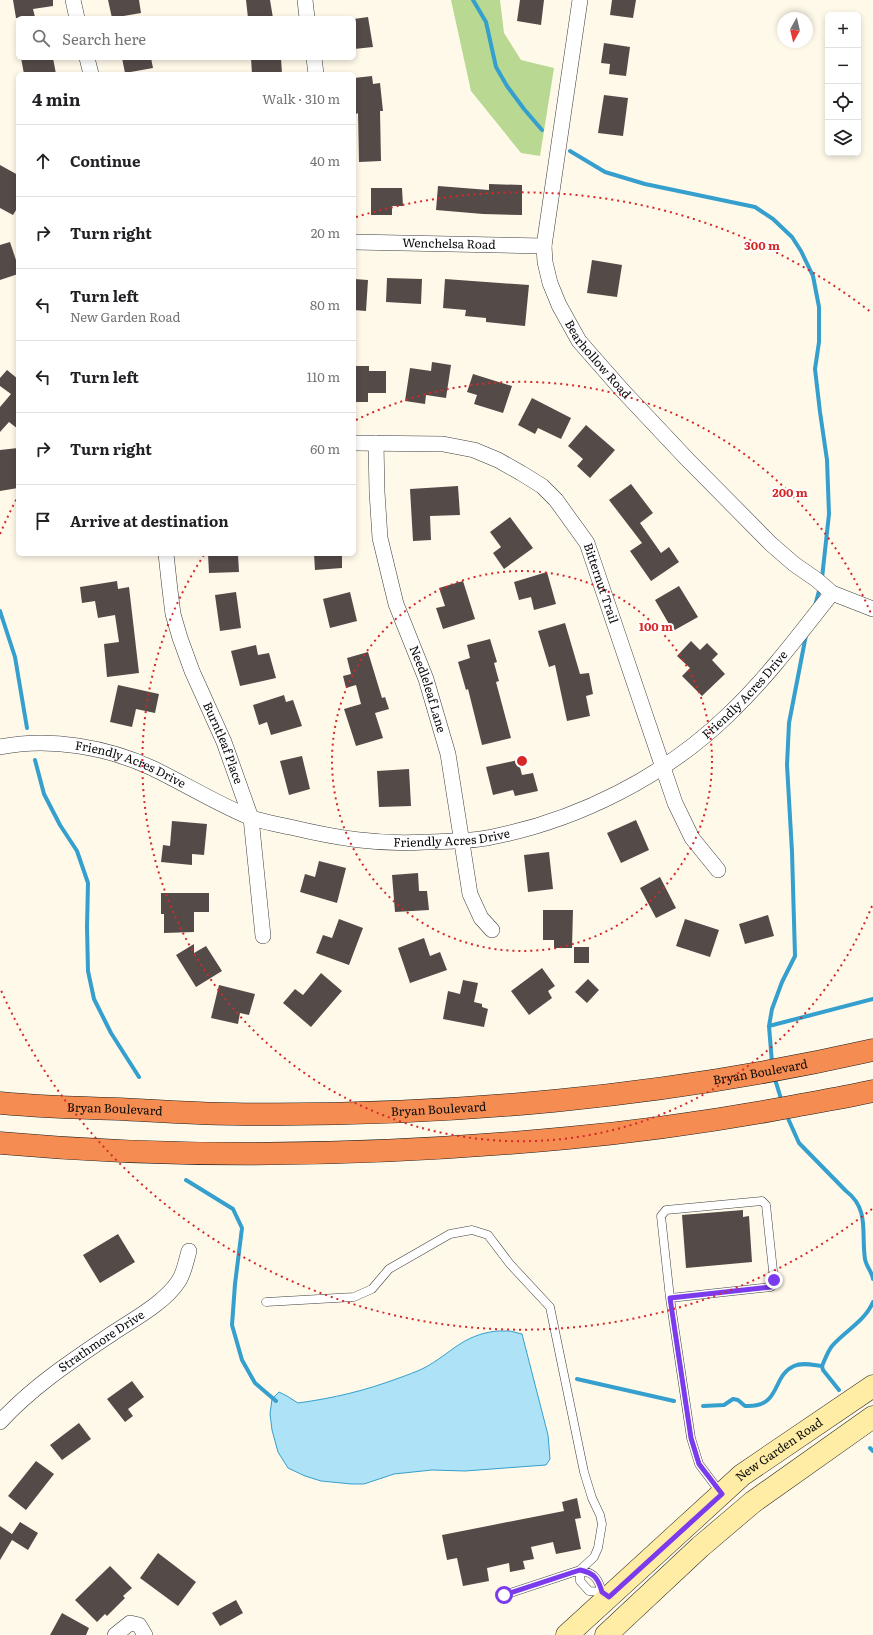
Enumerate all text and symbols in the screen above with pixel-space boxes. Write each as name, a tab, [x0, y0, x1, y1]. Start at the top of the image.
north arrow	[777, 12, 813, 48]
map controls	[825, 12, 861, 156]
button: +	[825, 12, 861, 48]
search box	[16, 16, 356, 60]
icon: search	[30, 27, 52, 49]
text: Search here	[62, 27, 146, 50]
button: −	[825, 48, 861, 84]
button: locate	[825, 84, 861, 120]
text: 4 min	[32, 86, 81, 111]
text: Walk · 310 m	[262, 89, 340, 108]
button: layers	[825, 120, 861, 156]
text: Continue	[70, 149, 140, 172]
icon: ahead	[32, 150, 54, 172]
text: 40 m	[310, 151, 340, 170]
text: Turn right	[70, 221, 152, 244]
icon: right	[32, 222, 54, 244]
text: 20 m	[311, 223, 340, 242]
street label: Wenchelsa Road	[402, 233, 496, 253]
text: 300 m	[744, 236, 780, 254]
text: Turn left	[70, 284, 139, 307]
icon: left	[32, 294, 54, 316]
text: 80 m	[310, 295, 340, 314]
text: New Garden Road	[70, 307, 180, 326]
street label: Bearhollow Road	[561, 316, 636, 403]
text: Turn left	[70, 365, 139, 388]
icon: left	[32, 366, 54, 388]
text: 110 m	[307, 367, 340, 386]
text: Turn right	[70, 437, 152, 460]
icon: right	[32, 438, 54, 460]
text: 60 m	[310, 439, 340, 458]
text: 200 m	[772, 483, 808, 501]
text: Arrive at destination	[70, 509, 229, 532]
icon: arrive	[32, 510, 54, 532]
street label: Bitternut Trail	[580, 540, 624, 626]
text: 100 m	[639, 617, 673, 635]
street label: Needleleaf Lane	[405, 643, 451, 735]
street label: Friendly Acres Drive	[698, 646, 791, 743]
street label: Burntleaf Place	[199, 699, 248, 786]
street label: Friendly Acres Drive	[74, 736, 189, 792]
centre of rings	[515, 754, 529, 768]
street label: Friendly Acres Drive	[393, 823, 511, 851]
street label: Bryan Boulevard	[712, 1054, 810, 1089]
street label: Bryan Boulevard	[67, 1097, 164, 1120]
street label: Bryan Boulevard	[390, 1097, 488, 1120]
route end	[765, 1271, 783, 1289]
street label: Strathmore Drive	[54, 1305, 148, 1376]
street label: New Garden Road	[731, 1412, 826, 1485]
route start	[495, 1586, 513, 1604]

